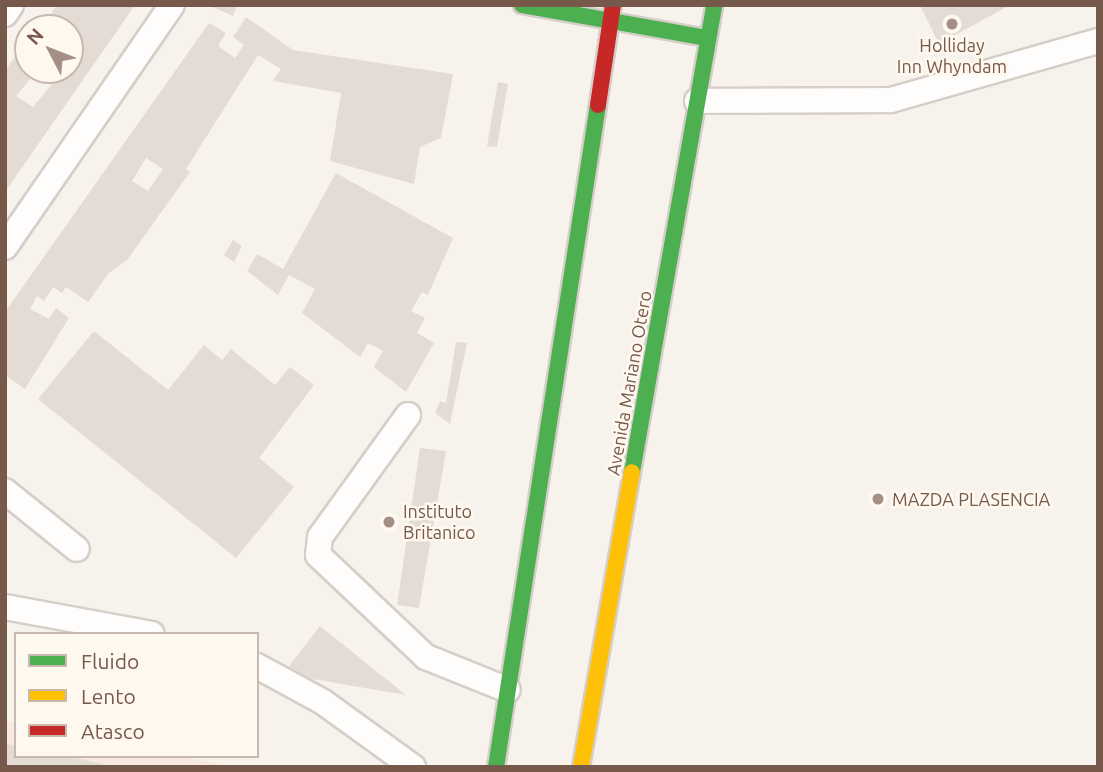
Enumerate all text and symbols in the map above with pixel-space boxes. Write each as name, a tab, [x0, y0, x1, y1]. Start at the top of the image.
north arrow	[14, 14, 84, 84]
marker: Holliday Inn Whyndam	[944, 16, 960, 32]
text: N	[22, 24, 48, 49]
place label: Holliday Inn Whyndam	[897, 35, 1007, 78]
street label: Avenida Mariano Otero	[602, 289, 656, 477]
place label: MAZDA PLASENCIA	[892, 488, 1050, 510]
marker: MAZDA PLASENCIA	[870, 491, 886, 507]
place label: Instituto Britanico	[403, 501, 475, 544]
marker: Instituto Britanico	[381, 514, 397, 530]
legend	[14, 632, 259, 758]
text: Fluido	[81, 649, 139, 673]
text: Lento	[81, 684, 136, 708]
text: Atasco	[81, 719, 145, 743]

